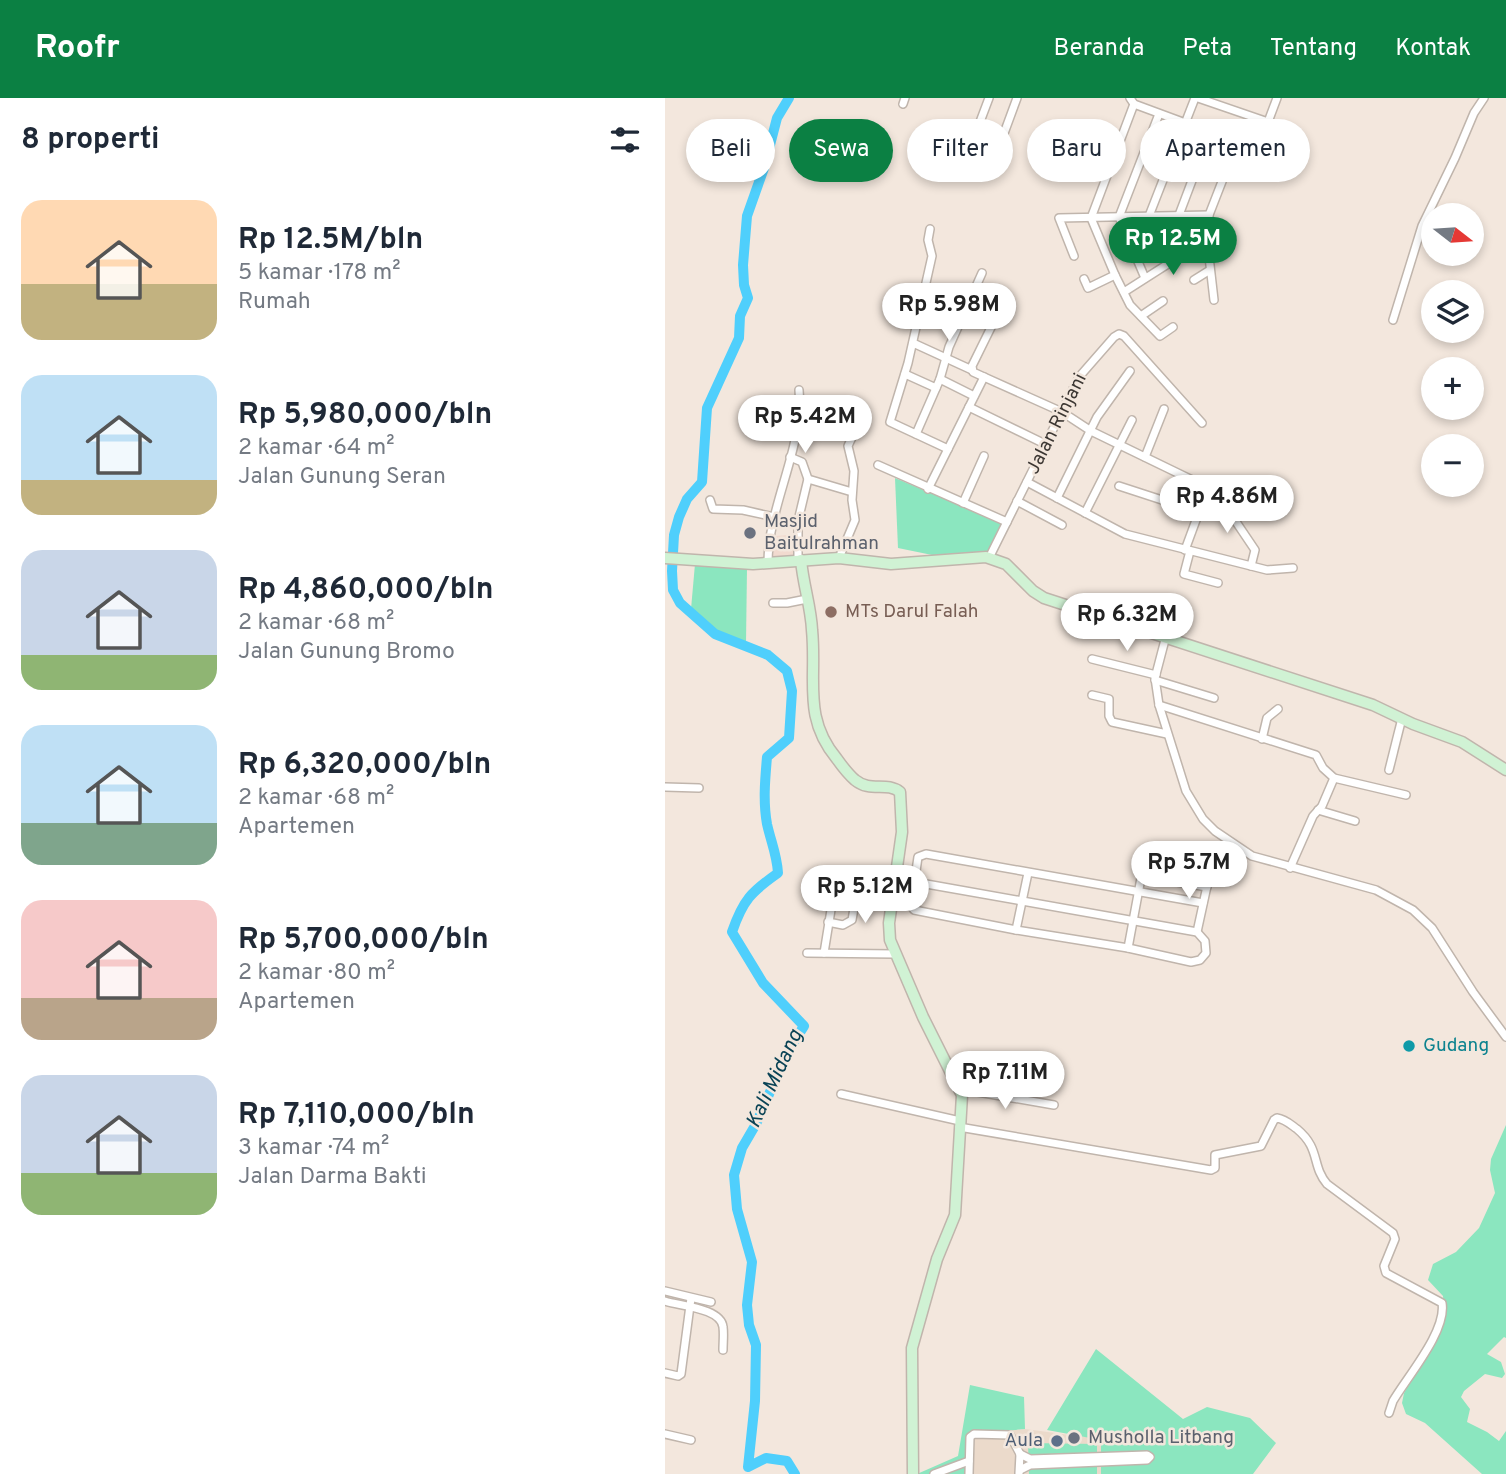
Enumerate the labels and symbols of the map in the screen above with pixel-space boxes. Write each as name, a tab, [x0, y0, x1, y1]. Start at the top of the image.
north arrow	[1421, 203, 1484, 266]
pin: Rp 12.5M	[1101, 218, 1245, 277]
pin: Rp 5.98M	[877, 284, 1021, 343]
street label: Jalan Rinjani	[1021, 370, 1093, 478]
pin: Rp 5.42M	[733, 396, 877, 455]
pin: Rp 4.86M	[1155, 476, 1299, 535]
place label: Masjid Baitulrahman	[764, 510, 879, 556]
marker: Masjid Baitulrahman	[742, 525, 758, 541]
pin: Rp 6.32M	[1055, 594, 1199, 653]
place label: MTs Darul Falah	[845, 600, 978, 624]
marker: MTs Darul Falah	[823, 604, 839, 620]
pin: Rp 5.7M	[1124, 842, 1254, 901]
pin: Rp 5.12M	[793, 866, 937, 925]
water label: Kali Midang	[740, 1025, 810, 1133]
place label: Gudang	[1423, 1034, 1489, 1058]
marker: Gudang	[1401, 1038, 1417, 1054]
pin: Rp 7.11M	[933, 1052, 1077, 1111]
place label: Musholla Litbang	[1088, 1426, 1234, 1450]
place label: Aula	[1005, 1429, 1043, 1453]
marker: Musholla Litbang	[1066, 1430, 1082, 1446]
marker: Aula	[1049, 1433, 1065, 1449]

